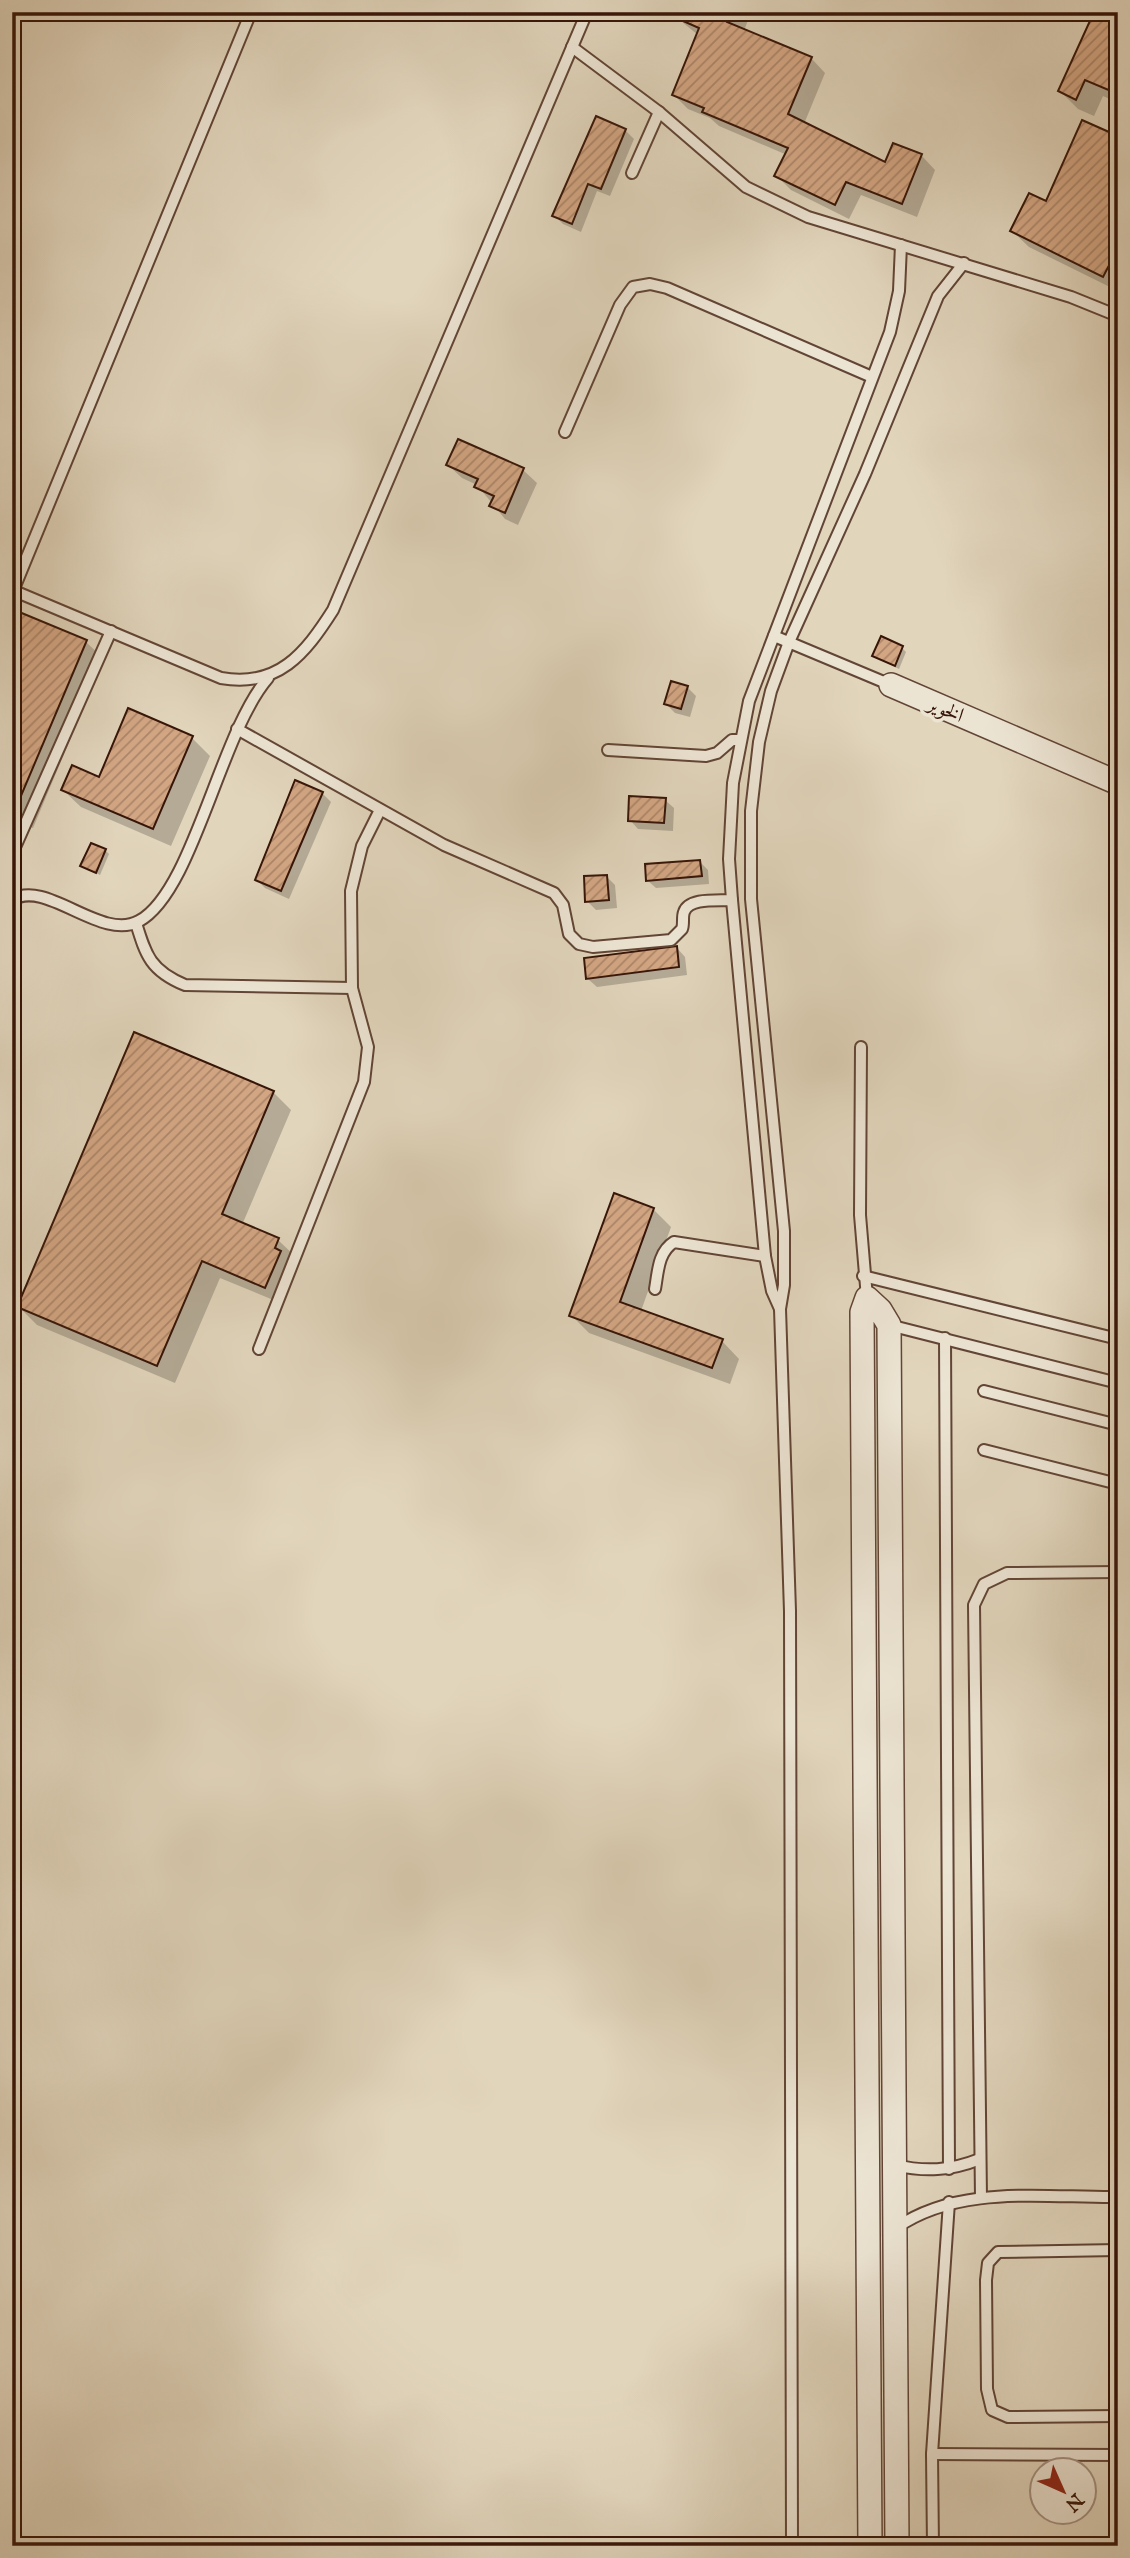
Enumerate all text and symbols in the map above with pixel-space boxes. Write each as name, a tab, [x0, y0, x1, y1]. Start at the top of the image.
street label: الخوير	[921, 690, 968, 730]
north arrow	[1028, 2456, 1098, 2526]
text: N	[1059, 2487, 1089, 2516]

